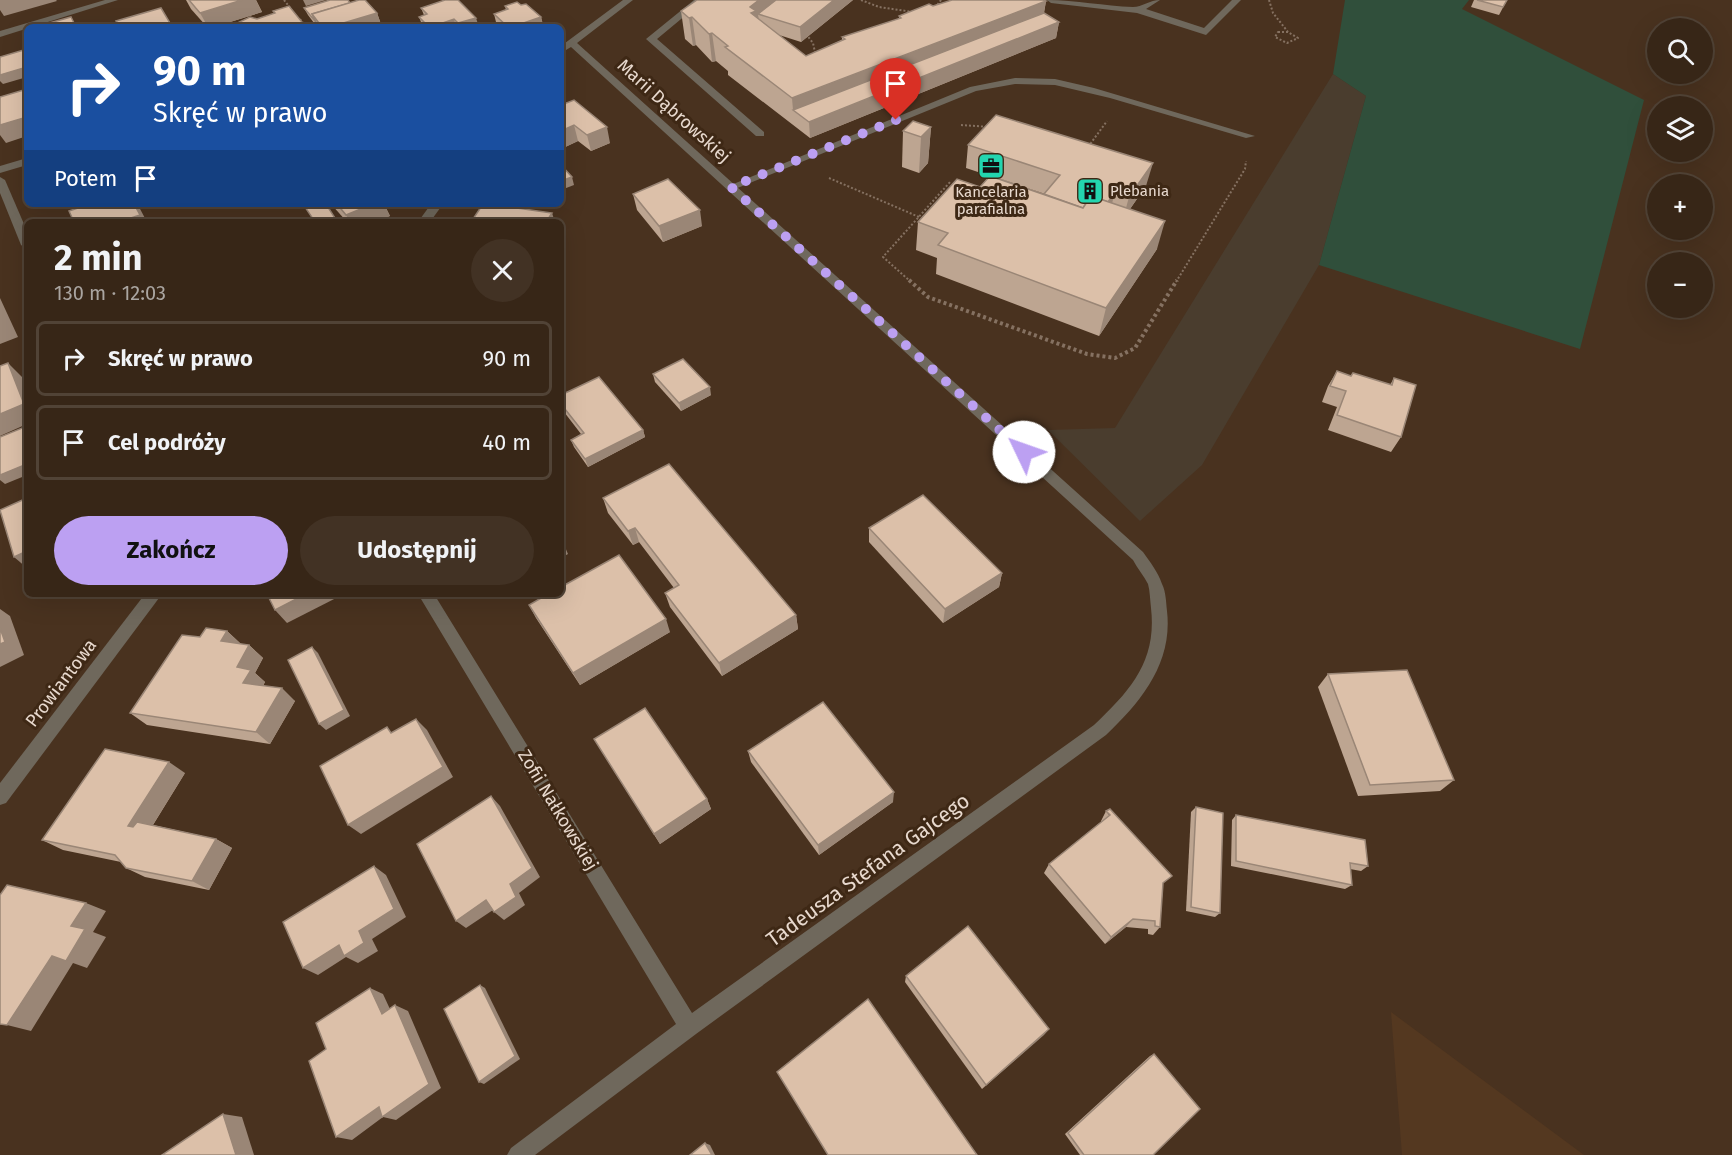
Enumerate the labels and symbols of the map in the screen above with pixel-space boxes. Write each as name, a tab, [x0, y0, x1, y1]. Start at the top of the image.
street label: Marii Dąbrowskiej	[613, 54, 735, 168]
pin	[870, 58, 921, 120]
office icon: Kancelaria parafialna	[976, 151, 1006, 181]
building icon: Plebania	[1075, 176, 1105, 206]
place label: Plebania	[1110, 182, 1169, 200]
place label: Kancelaria parafialna	[955, 183, 1027, 218]
position arrow	[992, 420, 1056, 484]
street label: Prowiantowa	[21, 635, 101, 731]
street label: Zofii Nałkowskiej	[513, 746, 603, 874]
street label: Tadeusza Stefana Gajcego	[761, 788, 975, 952]

